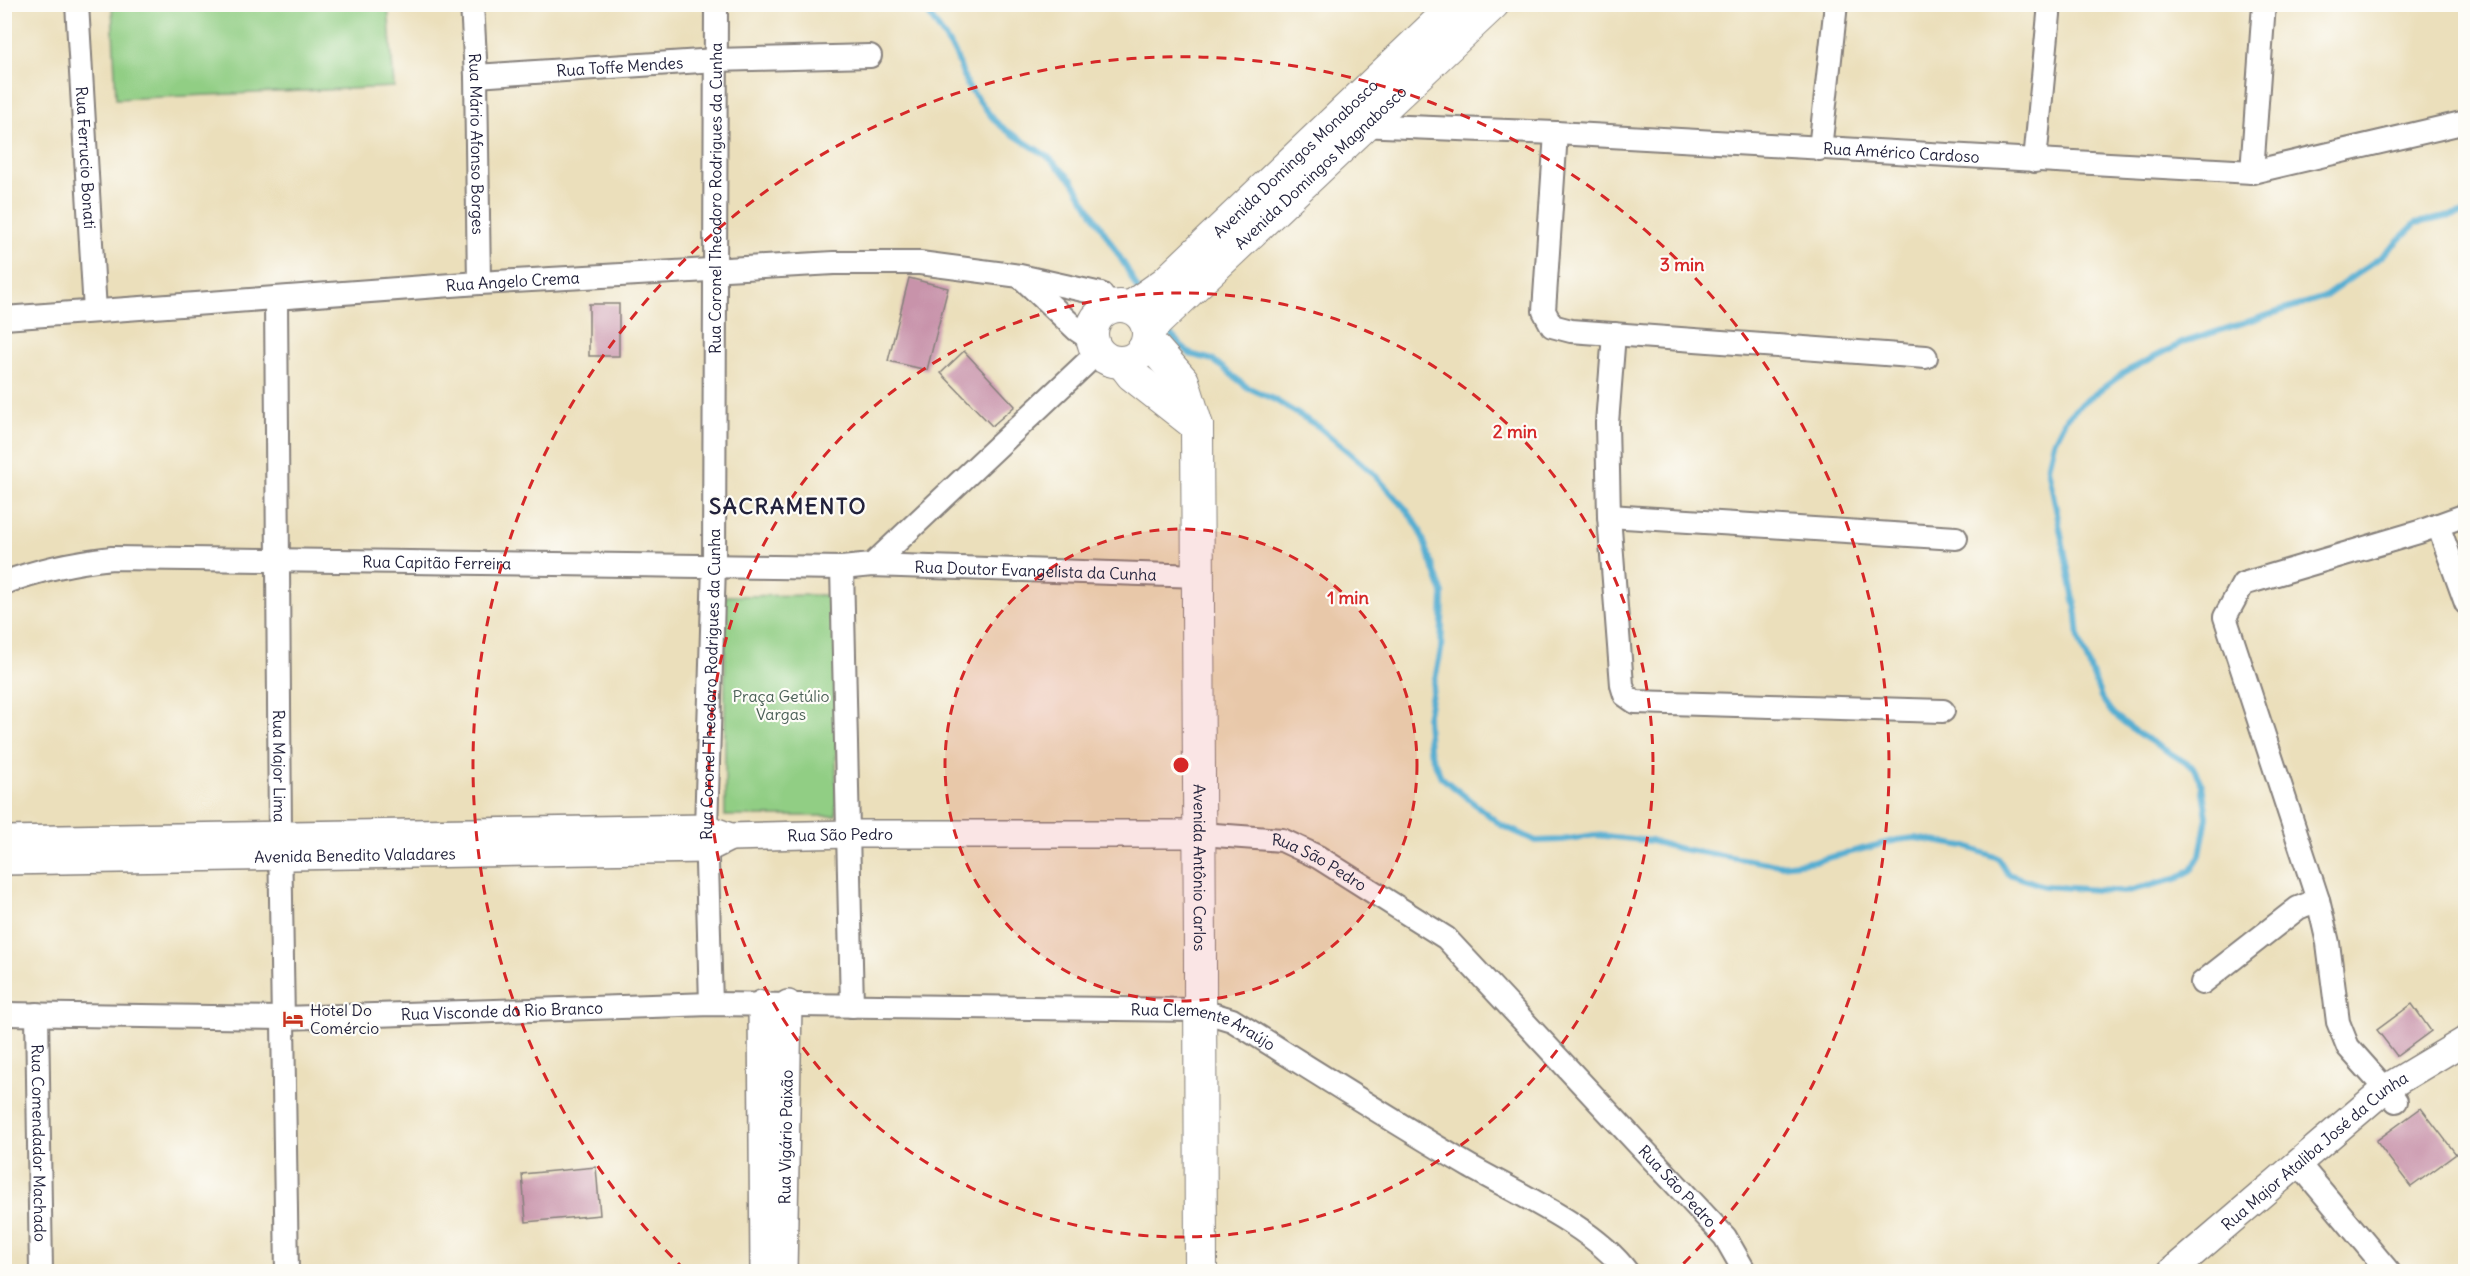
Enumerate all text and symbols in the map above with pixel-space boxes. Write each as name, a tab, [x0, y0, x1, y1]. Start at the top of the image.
street label: Rua Coronel Theodoro Rodrigues da Cunha	[705, 42, 726, 354]
street label: Rua Toffe Mendes	[556, 52, 684, 81]
street label: Rua Mário Afonso Borges	[465, 53, 488, 235]
street label: Avenida Domingos Monabosco	[1209, 75, 1382, 242]
street label: Avenida Domingos Magnabosco	[1230, 81, 1411, 253]
street label: Rua Ferrucio Bonati	[72, 86, 100, 230]
street label: Rua Américo Cardoso	[1822, 138, 1980, 167]
text: 3 min	[1660, 253, 1705, 276]
street label: Rua Angelo Crema	[445, 267, 580, 295]
text: 2 min	[1493, 420, 1538, 443]
district label: SACRAMENTO	[709, 492, 867, 520]
street label: Rua Coronel Theodoro Rodrigues da Cunha	[696, 528, 724, 840]
street label: Rua Capitão Ferreira	[362, 551, 511, 573]
street label: Rua Doutor Evangelista da Cunha	[914, 556, 1157, 585]
text: 1 min	[1327, 586, 1369, 609]
park label: Praça Getúlio Vargas	[732, 686, 830, 724]
street label: Rua Major Lima	[269, 710, 290, 822]
centre of rings	[1171, 755, 1191, 775]
street label: Avenida Antônio Carlos	[1190, 784, 1210, 951]
street label: Rua São Pedro	[787, 824, 893, 846]
street label: Rua São Pedro	[1271, 829, 1370, 895]
street label: Avenida Benedito Valadares	[254, 843, 456, 867]
street label: Rua Visconde do Rio Branco	[400, 998, 603, 1024]
street label: Rua Clemente Araújo	[1131, 999, 1279, 1055]
place label: Hotel Do Comércio	[310, 1000, 379, 1038]
hotel icon: Hotel Do Comércio	[281, 1007, 305, 1031]
street label: Rua Comendador Machado	[27, 1044, 51, 1242]
street label: Rua Major Ataliba José da Cunha	[2217, 1067, 2411, 1235]
street label: Rua Vigário Paixão	[774, 1070, 797, 1205]
street label: Rua São Pedro	[1634, 1141, 1721, 1232]

